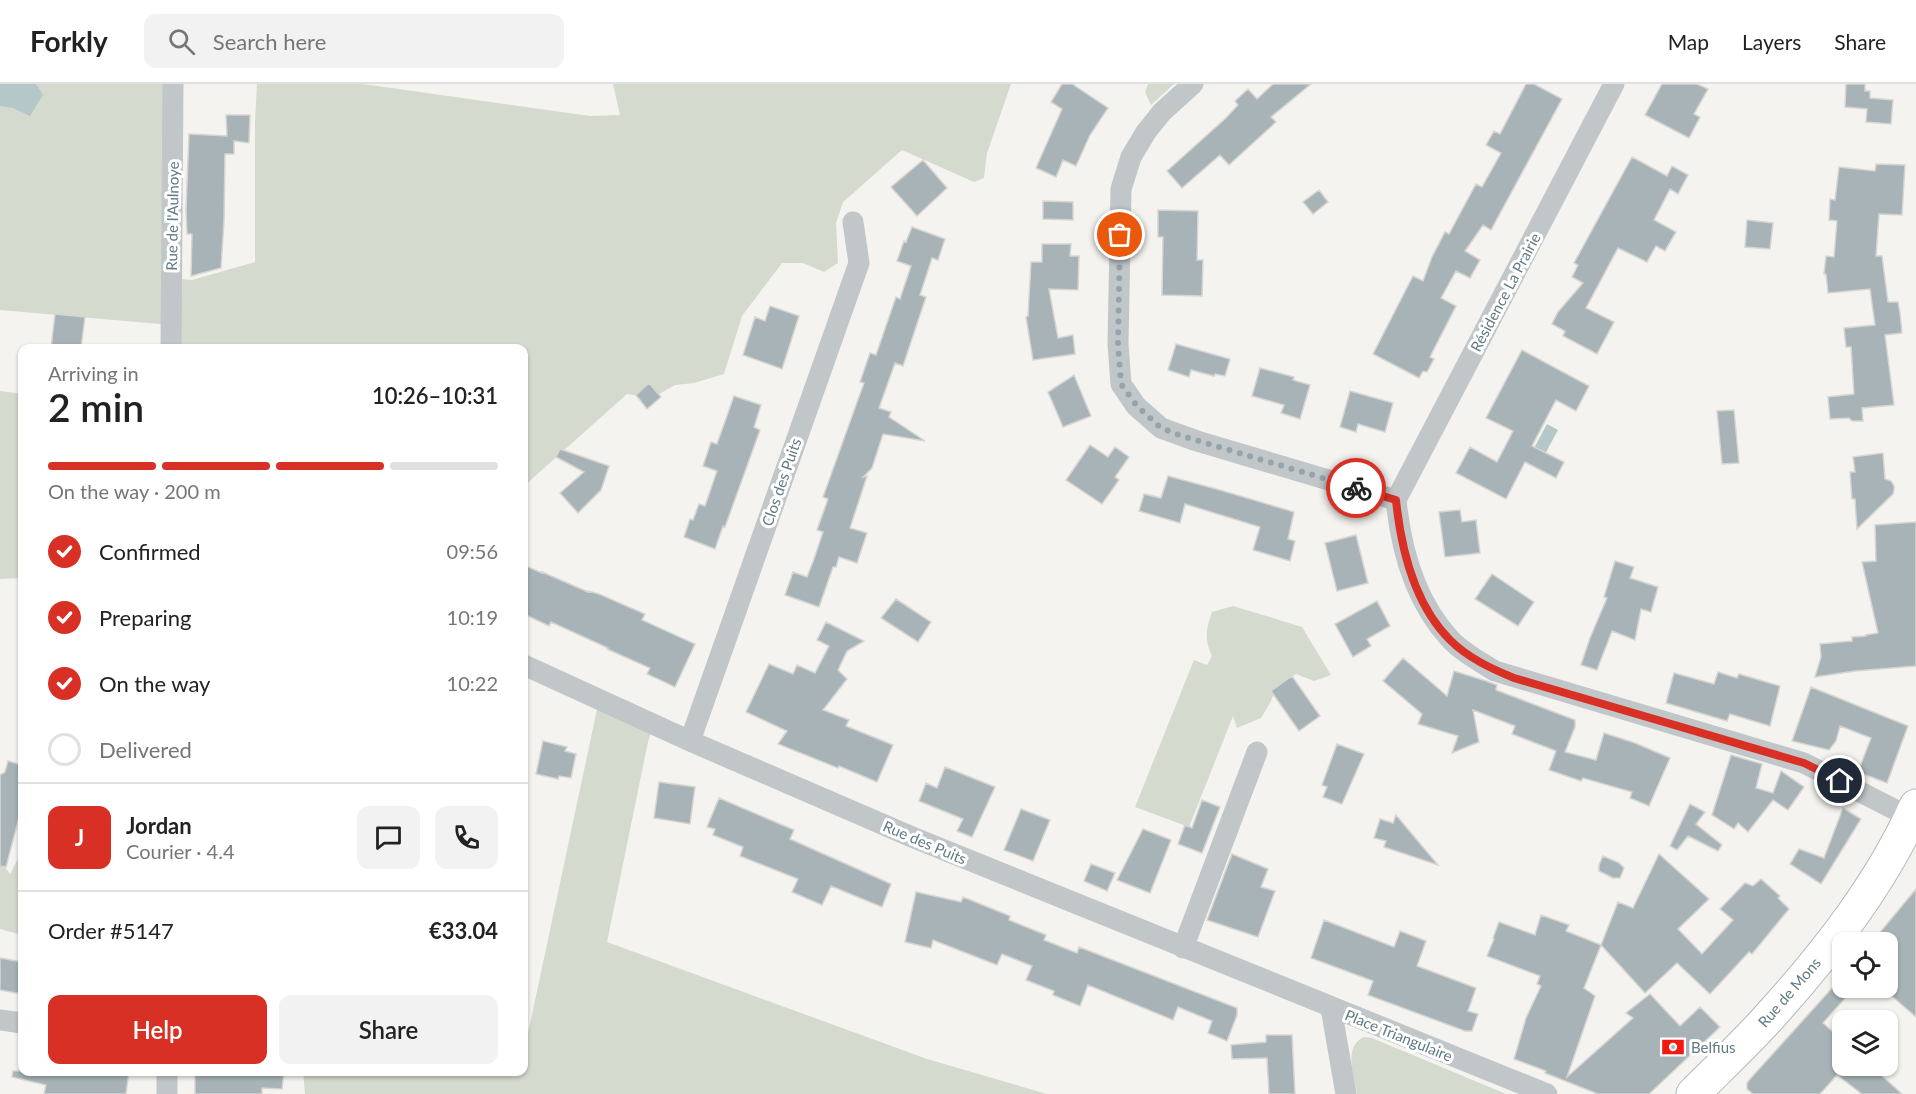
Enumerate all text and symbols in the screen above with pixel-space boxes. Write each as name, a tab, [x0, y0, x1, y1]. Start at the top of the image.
search box	[144, 14, 564, 68]
text: Forkly	[30, 24, 108, 58]
icon: search	[165, 25, 198, 58]
text: Search here	[213, 28, 326, 55]
text: Map	[1668, 29, 1709, 54]
text: Layers	[1742, 29, 1801, 54]
text: Share	[1834, 29, 1886, 54]
street label: Rue de l'Aulnoye	[162, 161, 182, 271]
pin	[1094, 209, 1145, 260]
icon: bag	[1103, 218, 1136, 251]
street label: Résidence La Prairie	[1466, 230, 1544, 354]
text: Arriving in	[48, 361, 139, 385]
text: 10:26–10:31	[372, 382, 498, 409]
text: 2 min	[48, 384, 144, 430]
street label: Clos des Puits	[758, 436, 804, 528]
courier	[1326, 458, 1386, 518]
icon: bike	[1340, 472, 1373, 505]
text: On the way · 200 m	[48, 479, 221, 503]
icon: check	[48, 535, 81, 568]
text: Confirmed	[99, 538, 201, 565]
text: 09:56	[447, 539, 498, 563]
icon: check	[48, 601, 81, 634]
text: Preparing	[99, 604, 191, 631]
text: 10:19	[447, 605, 498, 629]
icon: check	[48, 667, 81, 700]
text: On the way	[99, 670, 210, 697]
text: 10:22	[447, 671, 498, 695]
text: Delivered	[99, 736, 192, 763]
pin	[1814, 755, 1865, 806]
icon: home	[1823, 764, 1856, 797]
button: chat	[357, 806, 420, 869]
button: phone	[435, 806, 498, 869]
text: Jordan	[126, 812, 192, 839]
street label: Rue des Puits	[881, 816, 969, 868]
text: J	[75, 824, 84, 851]
text: Courier · 4.4	[126, 839, 235, 863]
text: Order #5147	[48, 917, 174, 944]
text: €33.04	[429, 917, 498, 944]
map controls	[1832, 932, 1898, 1076]
button: locate	[1832, 932, 1898, 998]
street label: Rue de Mons	[1754, 953, 1824, 1031]
button: Help	[48, 995, 267, 1064]
button: Share	[279, 995, 498, 1064]
street label: Place Triangulaire	[1343, 1005, 1455, 1065]
button: layers	[1832, 1010, 1898, 1076]
bank icon: Belfius	[1660, 1034, 1686, 1060]
place label: Belfius	[1691, 1038, 1736, 1056]

